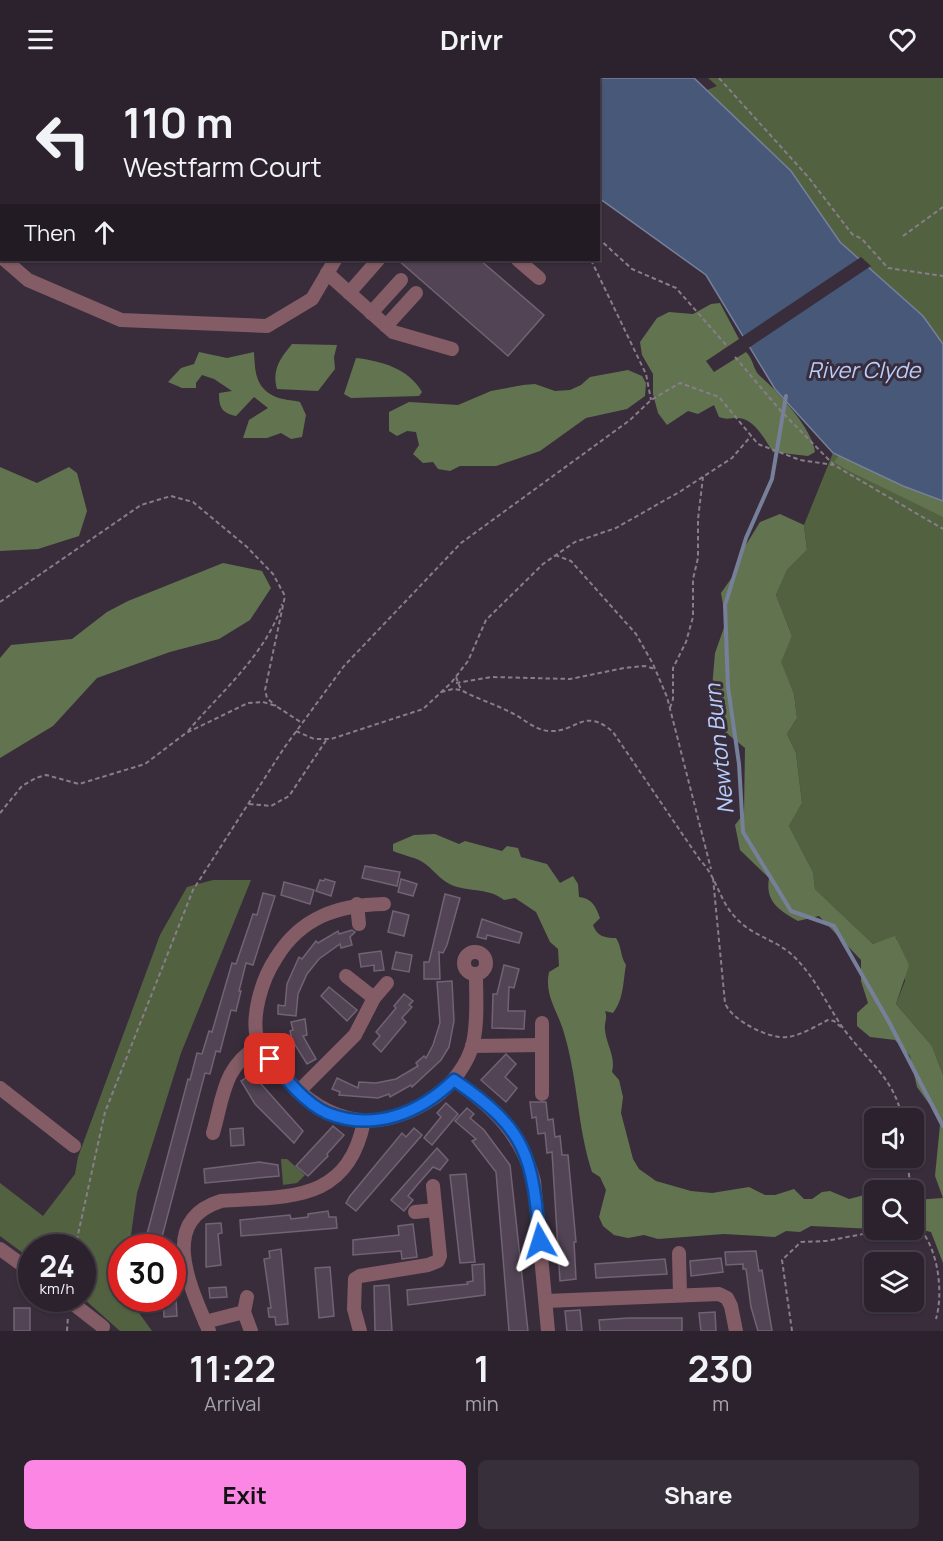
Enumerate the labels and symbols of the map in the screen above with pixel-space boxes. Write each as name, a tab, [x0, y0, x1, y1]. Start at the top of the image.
water label: River Clyde	[808, 355, 922, 385]
water label: Newton Burn	[697, 681, 741, 816]
pin	[244, 1033, 295, 1084]
position arrow	[508, 1209, 572, 1273]
speed limit sign: 30	[108, 1234, 186, 1312]

